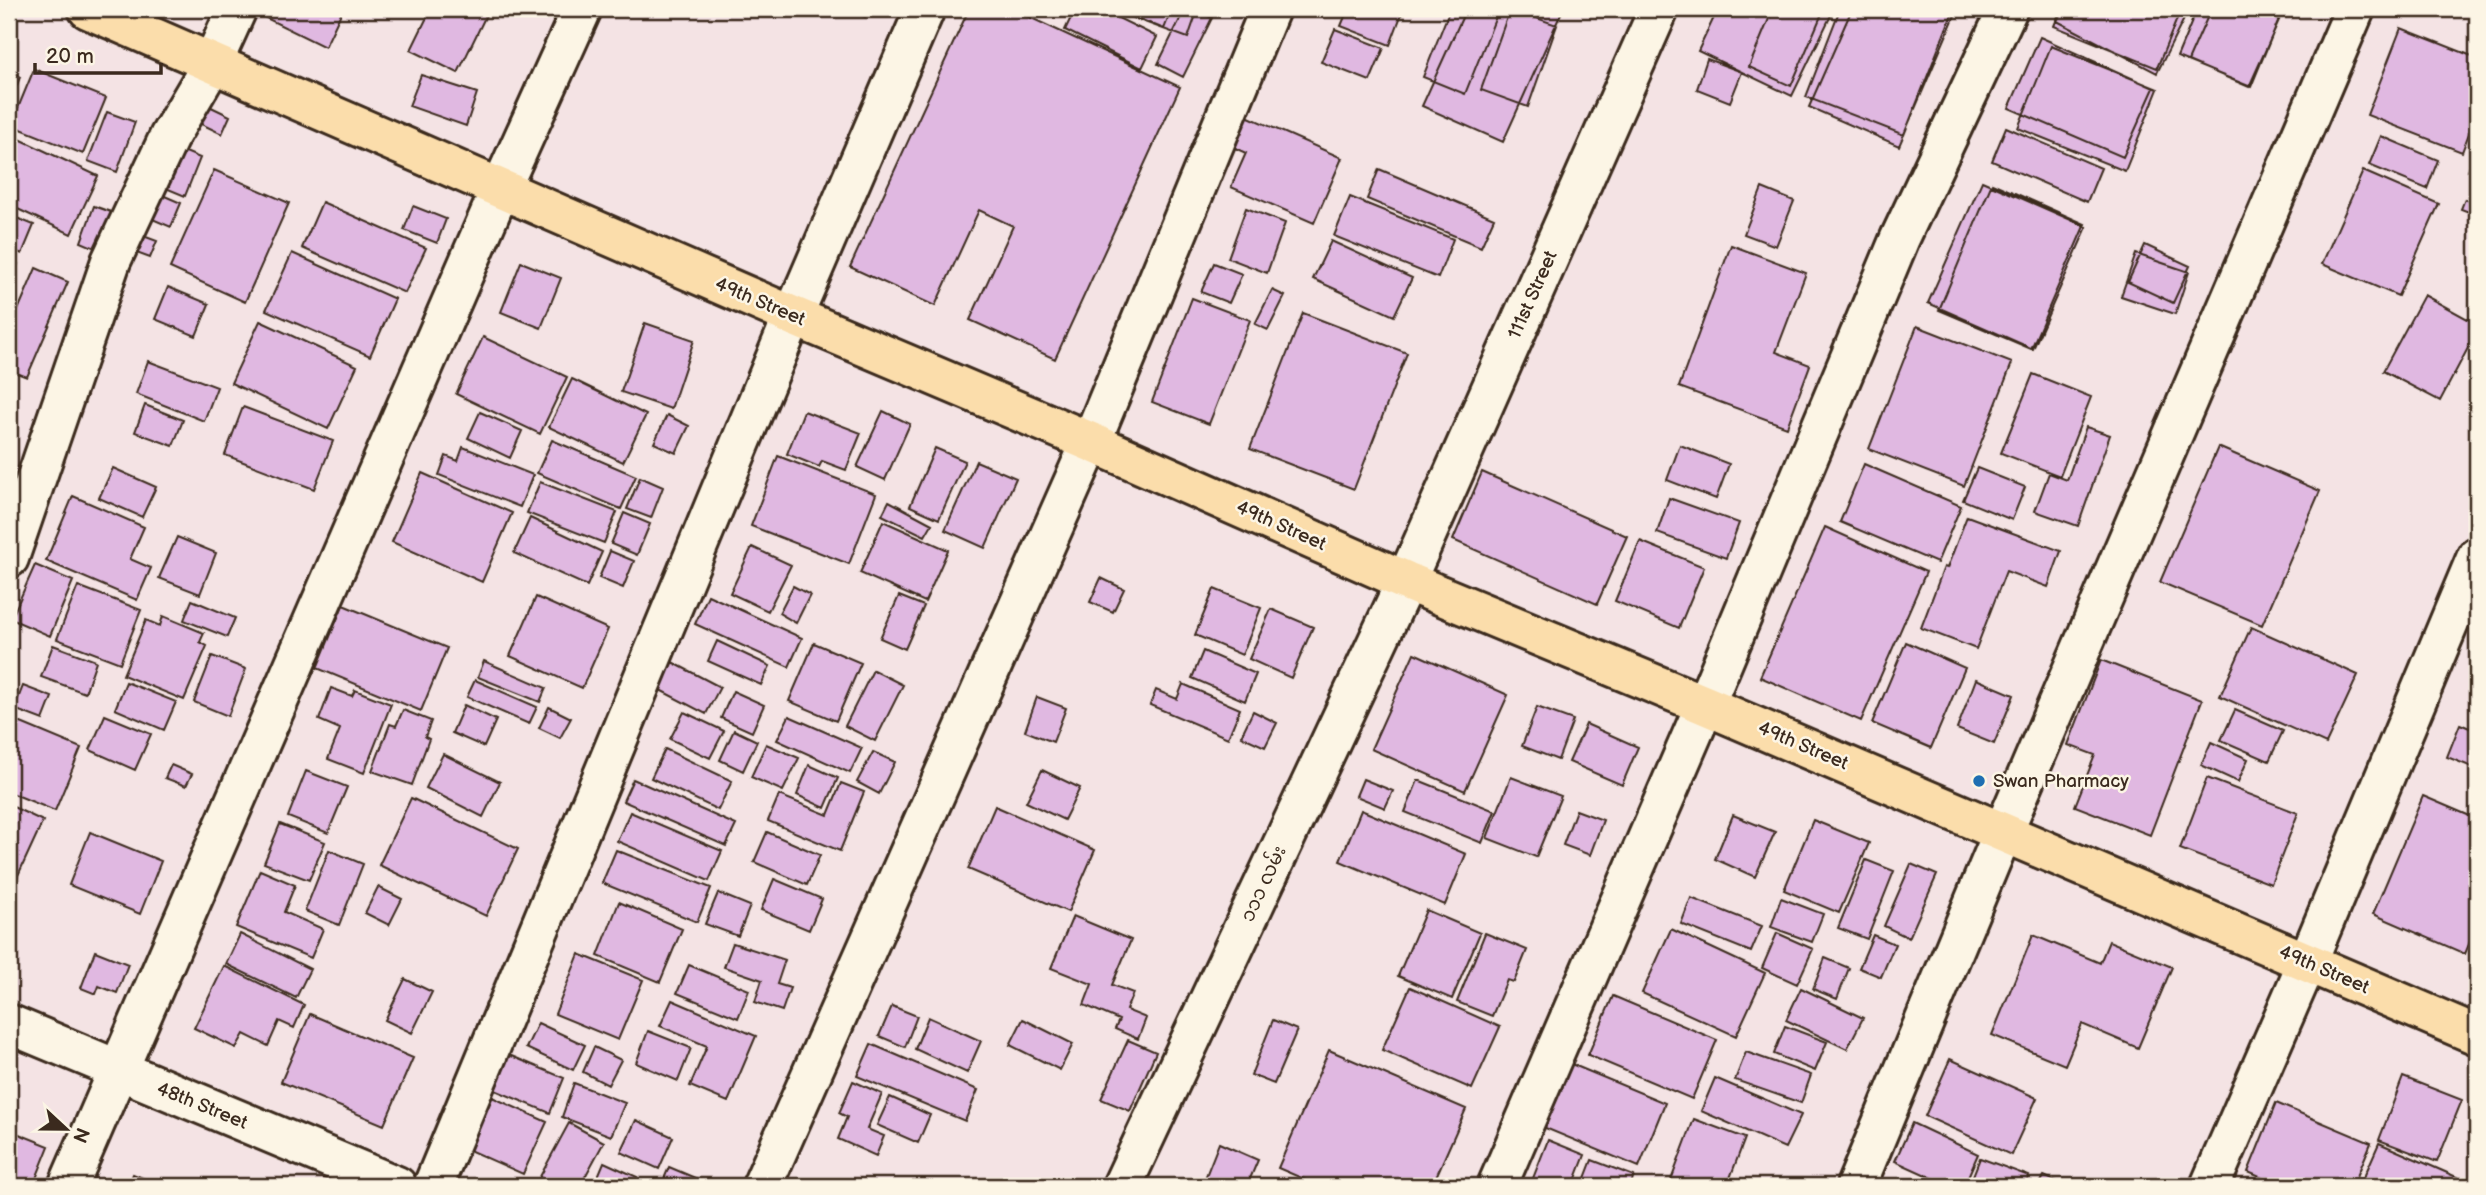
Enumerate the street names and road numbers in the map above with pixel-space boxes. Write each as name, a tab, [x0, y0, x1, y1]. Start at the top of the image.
street label: 111st Street	[1503, 247, 1563, 343]
street label: 49th Street	[711, 273, 809, 331]
street label: 49th Street	[1233, 496, 1330, 556]
street label: 49th Street	[1754, 717, 1852, 775]
street label: ၁၁၁ လမ်း	[1233, 841, 1292, 926]
street label: 49th Street	[2275, 941, 2373, 999]
street label: 48th Street	[153, 1077, 251, 1135]

